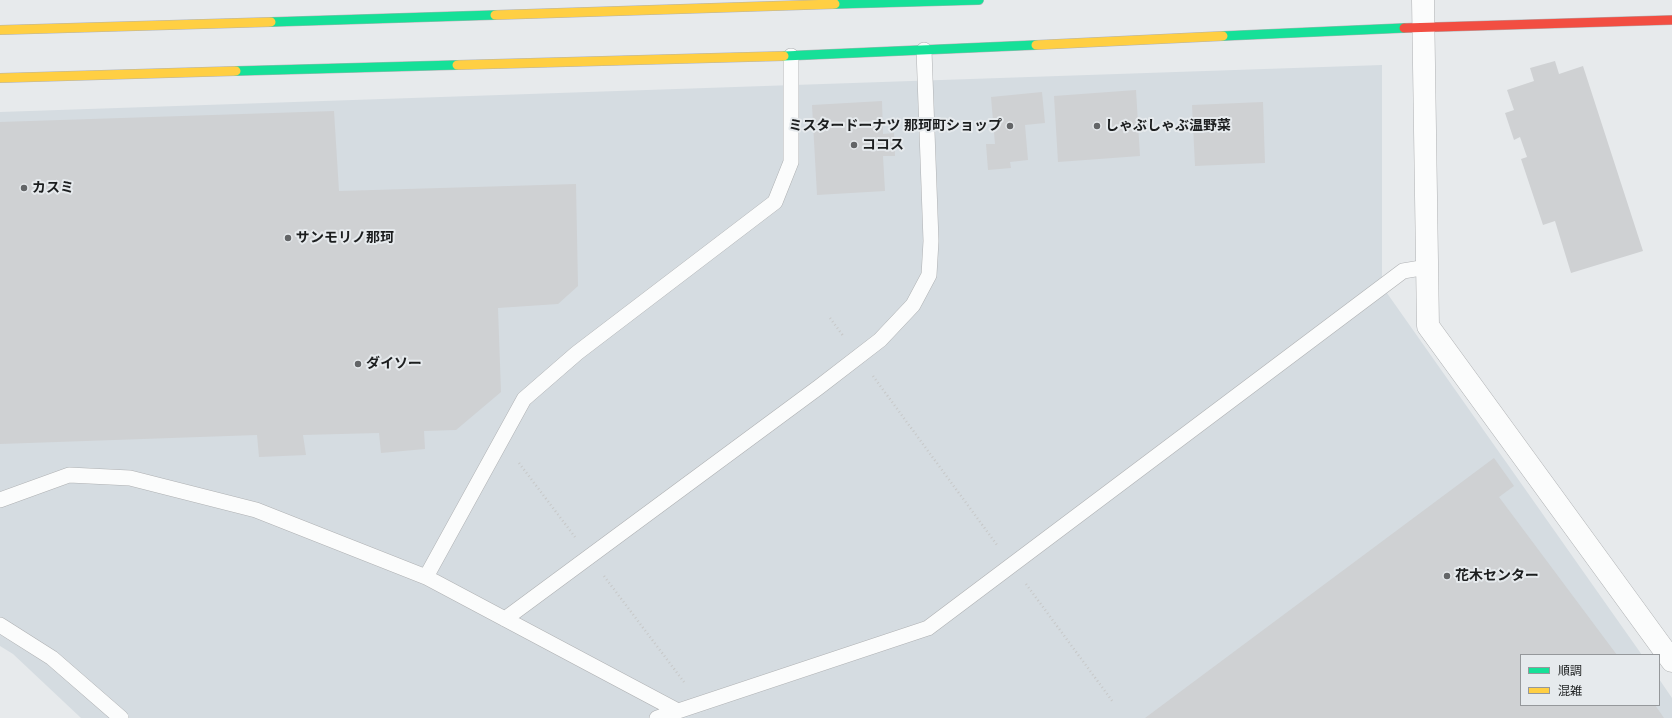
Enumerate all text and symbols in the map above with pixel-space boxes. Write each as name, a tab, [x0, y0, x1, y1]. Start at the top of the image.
place label: ミスタードーナツ 那珂町ショップ	[789, 118, 1002, 134]
place label: しゃぶしゃぶ温野菜	[1105, 118, 1231, 134]
marker: ミスタードーナツ 那珂町ショップ	[1005, 121, 1015, 131]
marker: しゃぶしゃぶ温野菜	[1092, 121, 1102, 131]
place label: ココス	[862, 137, 904, 153]
marker: ココス	[849, 140, 859, 150]
place label: カスミ	[32, 180, 74, 196]
marker: カスミ	[19, 183, 29, 193]
place label: サンモリノ那珂	[296, 230, 394, 246]
marker: サンモリノ那珂	[283, 233, 293, 243]
place label: ダイソー	[366, 356, 422, 372]
marker: ダイソー	[353, 359, 363, 369]
place label: 花木センター	[1455, 568, 1539, 584]
marker: 花木センター	[1442, 571, 1452, 581]
legend	[1520, 654, 1660, 706]
text: 順調	[1558, 664, 1582, 678]
text: 混雑	[1558, 684, 1582, 698]

